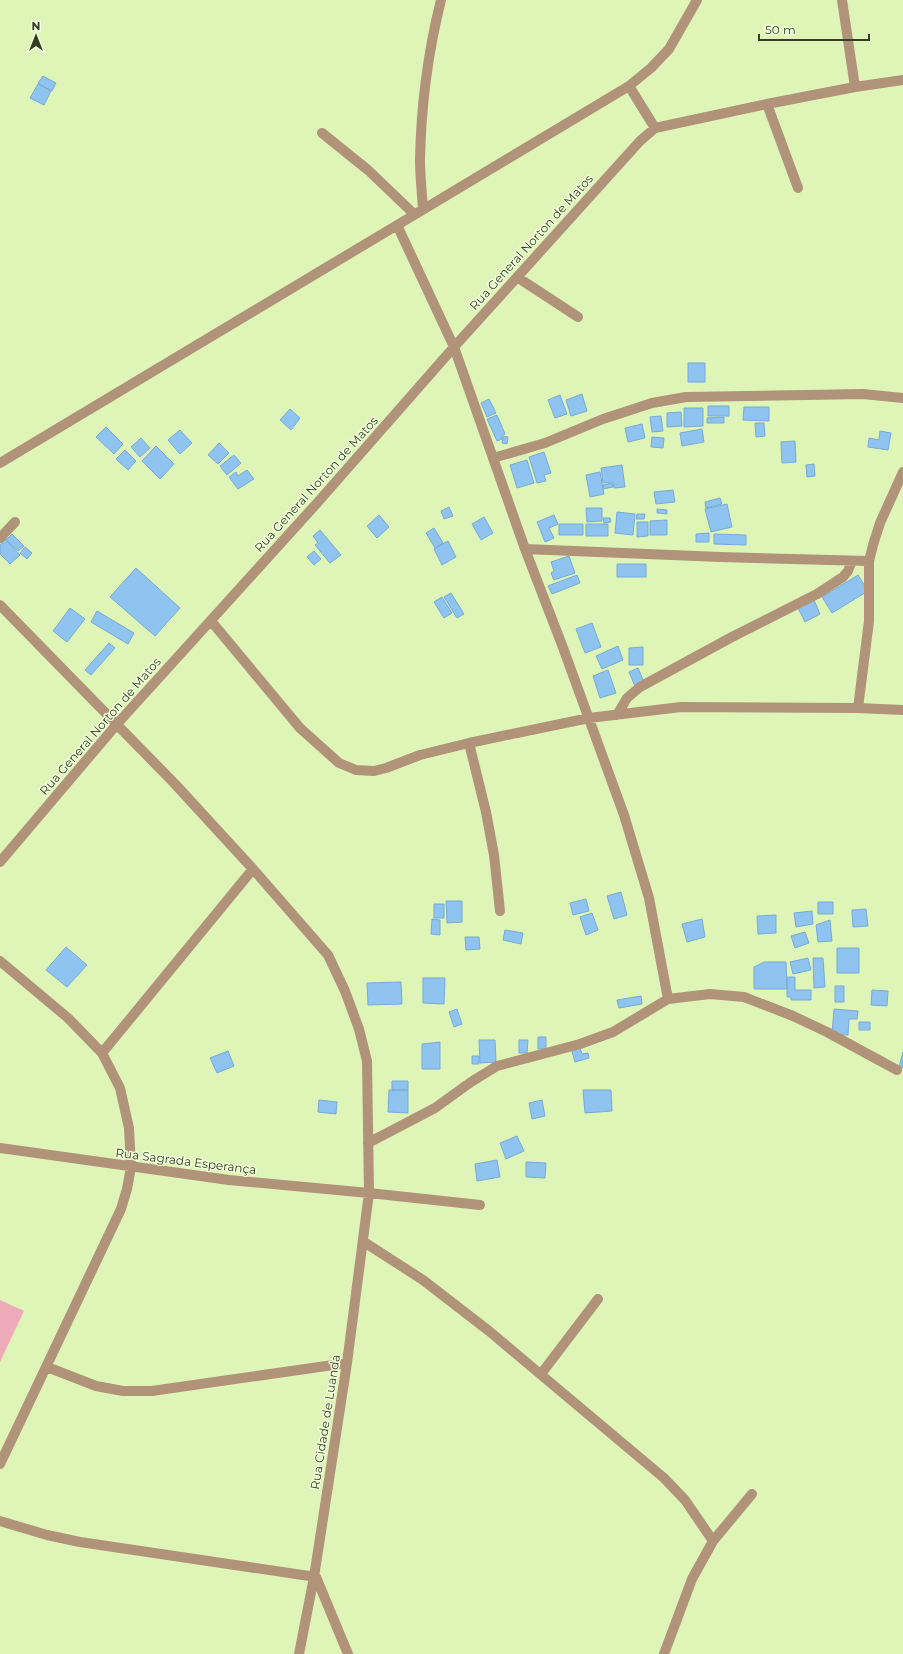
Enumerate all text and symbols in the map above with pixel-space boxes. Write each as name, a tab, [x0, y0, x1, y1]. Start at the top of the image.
north arrow	[16, 16, 56, 56]
scale bar	[759, 16, 869, 42]
text: N	[32, 19, 40, 33]
text: 50 m	[765, 22, 796, 37]
street label: Rua General Norton de Matos	[466, 171, 596, 313]
street label: Rua General Norton de Matos	[251, 413, 381, 555]
street label: Rua General Norton de Matos	[36, 654, 164, 798]
street label: Rua Sagrada Esperança	[115, 1145, 257, 1177]
street label: Rua Cidade de Luanda	[307, 1353, 343, 1491]

